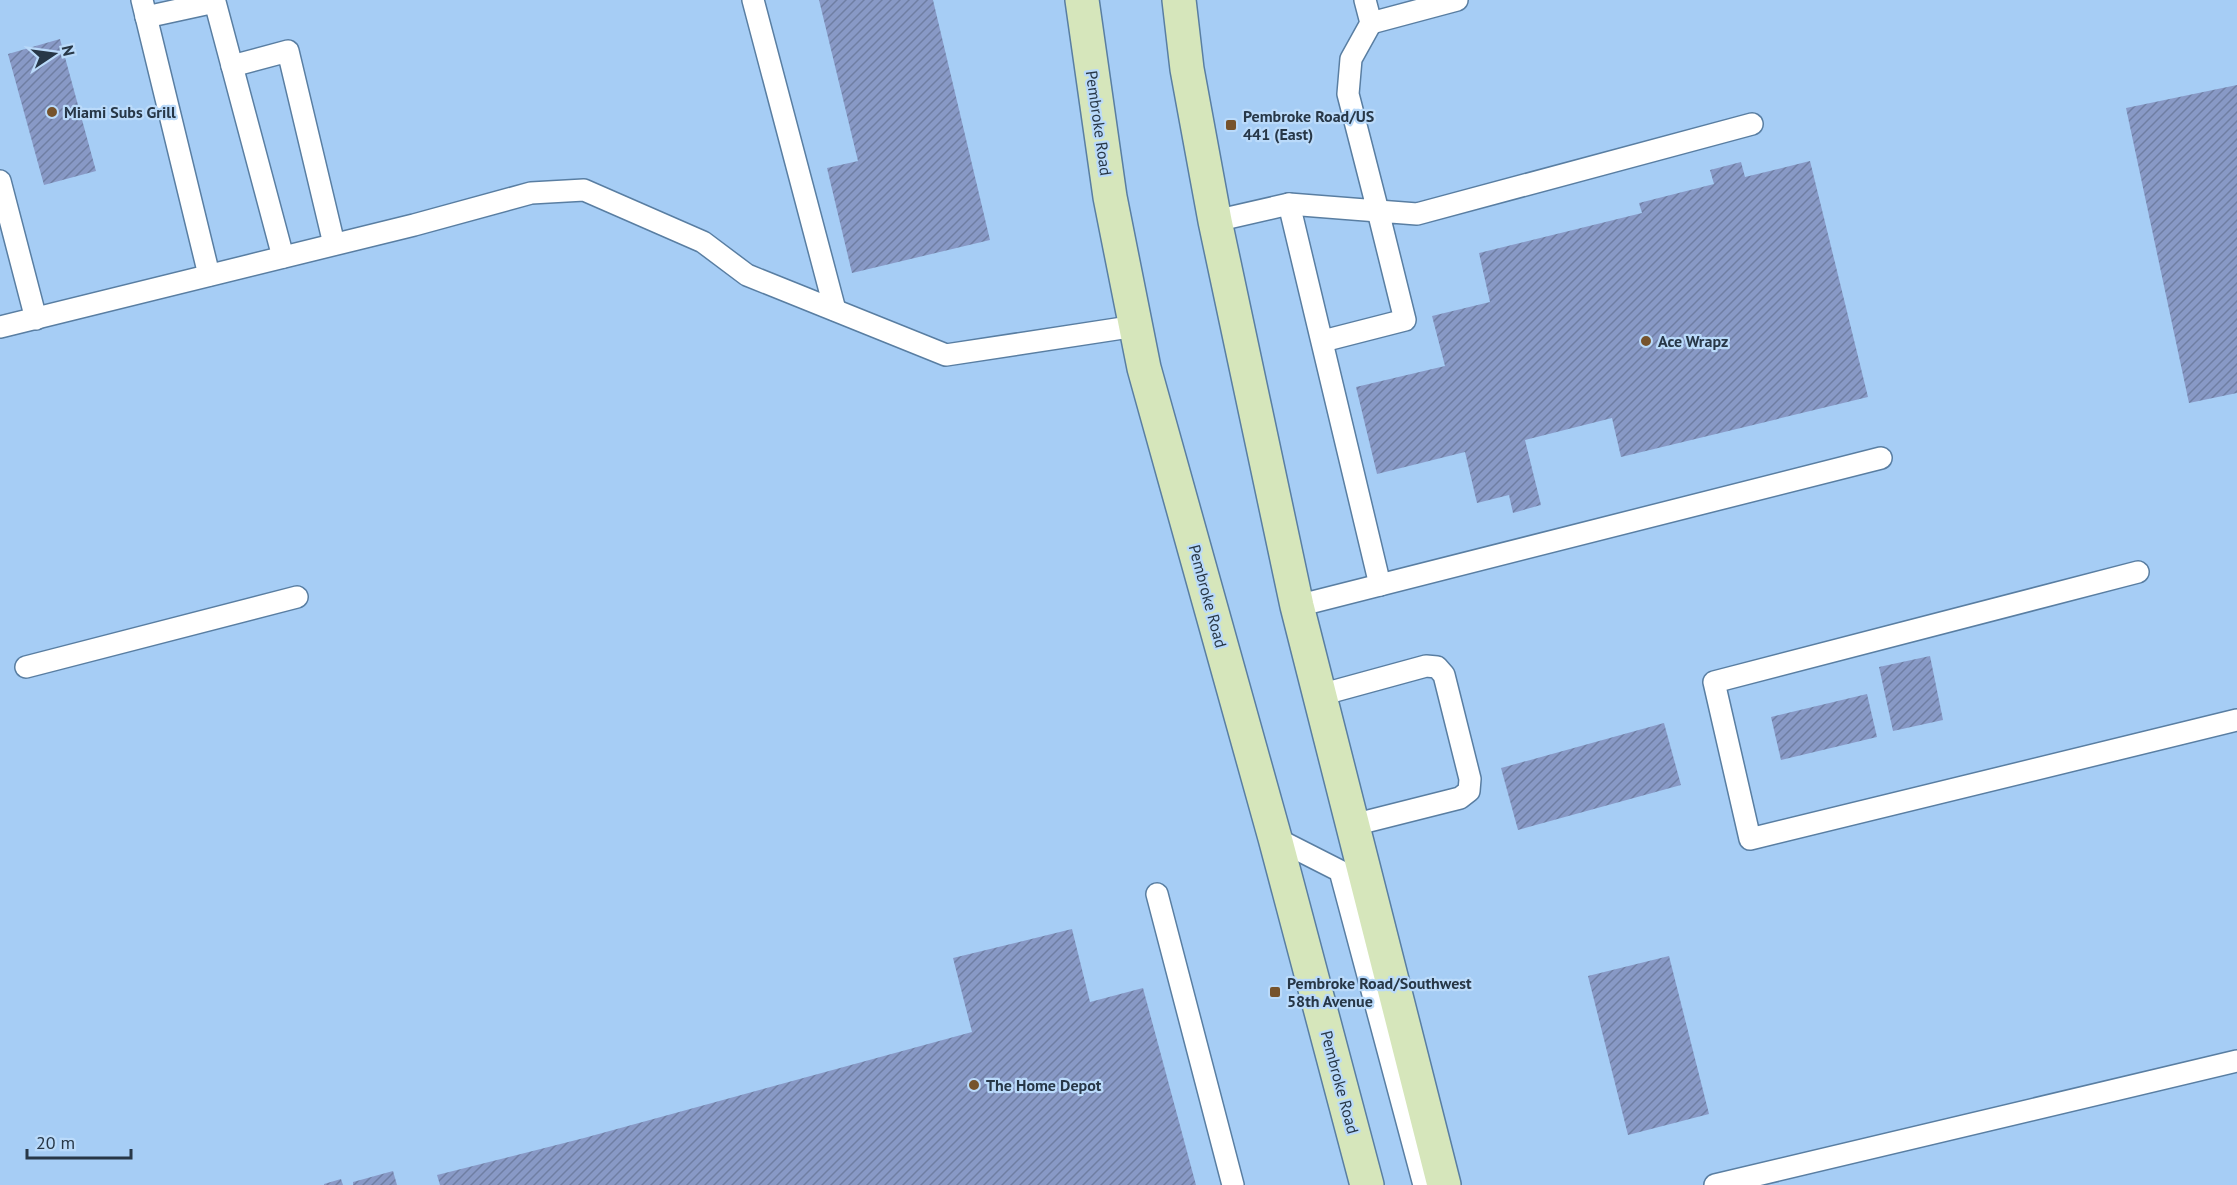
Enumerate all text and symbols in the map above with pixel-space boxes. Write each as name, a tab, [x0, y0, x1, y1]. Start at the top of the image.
north arrow	[24, 24, 84, 84]
text: N	[58, 43, 80, 58]
street label: Pembroke Road	[1082, 69, 1116, 177]
place label: Miami Subs Grill	[64, 102, 176, 122]
marker: Miami Subs Grill	[45, 105, 59, 119]
place label: Pembroke Road/US 441 (East)	[1243, 106, 1374, 144]
marker: Pembroke Road/US 441 (East)	[1224, 118, 1238, 132]
place label: Ace Wrapz	[1658, 331, 1728, 351]
marker: Ace Wrapz	[1639, 334, 1653, 348]
street label: Pembroke Road	[1185, 542, 1231, 650]
place label: Pembroke Road/Southwest 58th Avenue	[1287, 973, 1472, 1011]
marker: Pembroke Road/Southwest 58th Avenue	[1268, 985, 1282, 999]
street label: Pembroke Road	[1317, 1028, 1363, 1136]
place label: The Home Depot	[986, 1075, 1102, 1095]
marker: The Home Depot	[967, 1078, 981, 1092]
scale bar	[27, 1122, 130, 1160]
text: 20 m	[36, 1131, 75, 1154]

